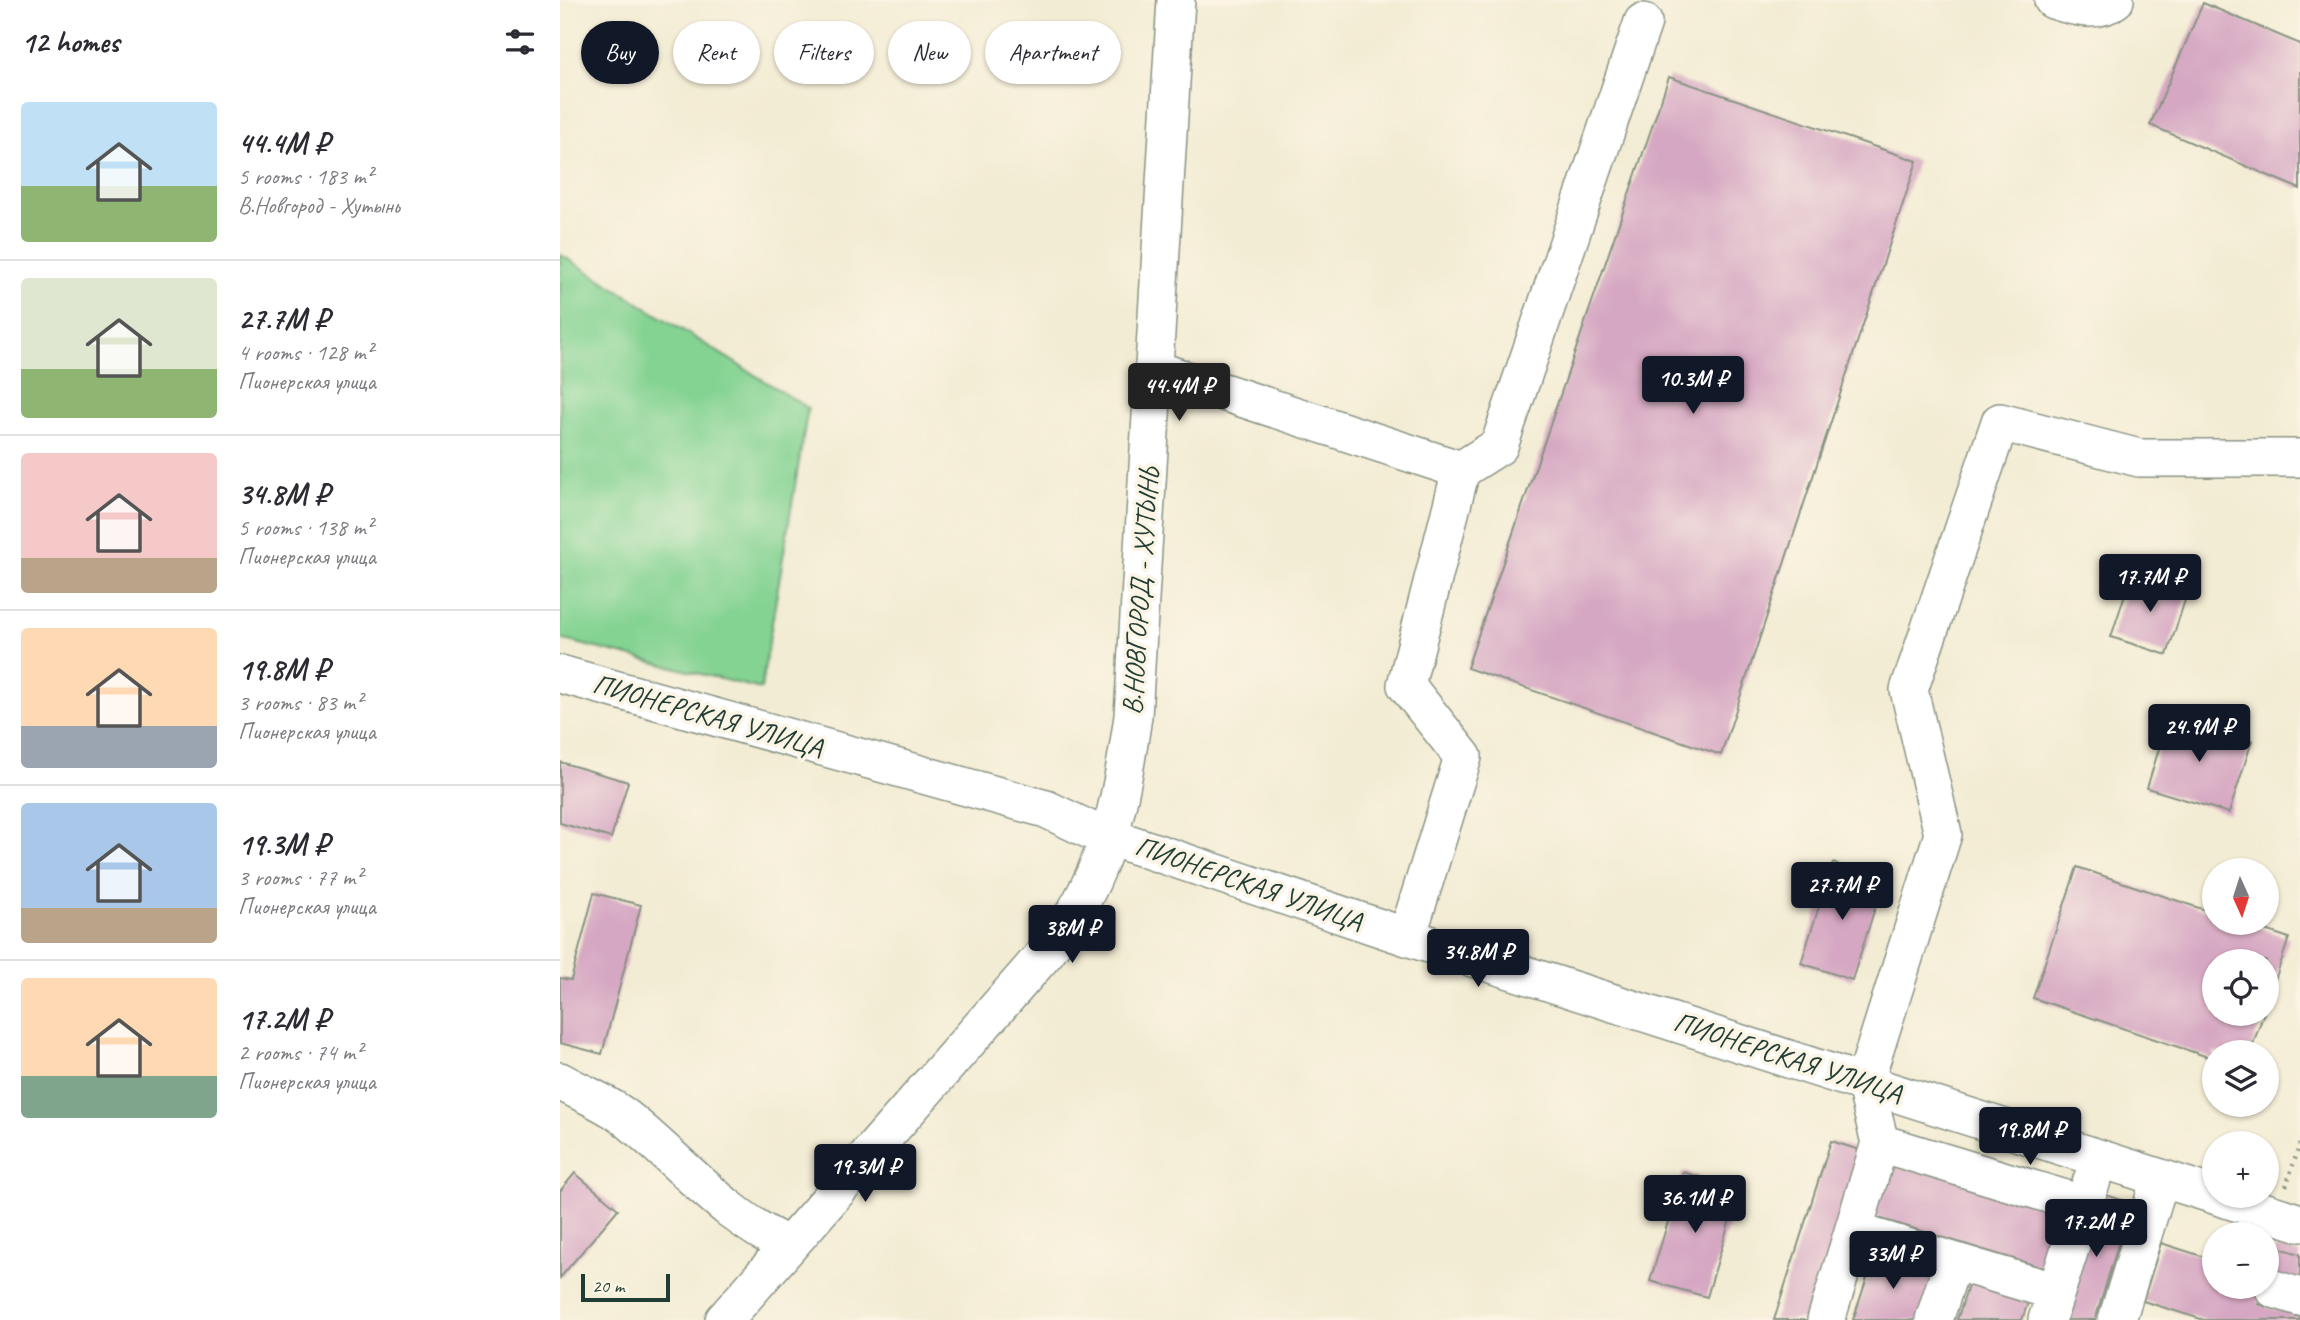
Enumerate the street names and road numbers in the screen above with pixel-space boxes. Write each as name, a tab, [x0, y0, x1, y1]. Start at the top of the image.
street label: В.НОВГОРОД - ХУТЫНЬ	[1114, 464, 1166, 716]
street label: ПИОНЕРСКАЯ УЛИЦА	[589, 665, 828, 765]
street label: ПИОНЕРСКАЯ УЛИЦА	[1131, 828, 1368, 939]
street label: ПИОНЕРСКАЯ УЛИЦА	[1670, 1004, 1907, 1111]

